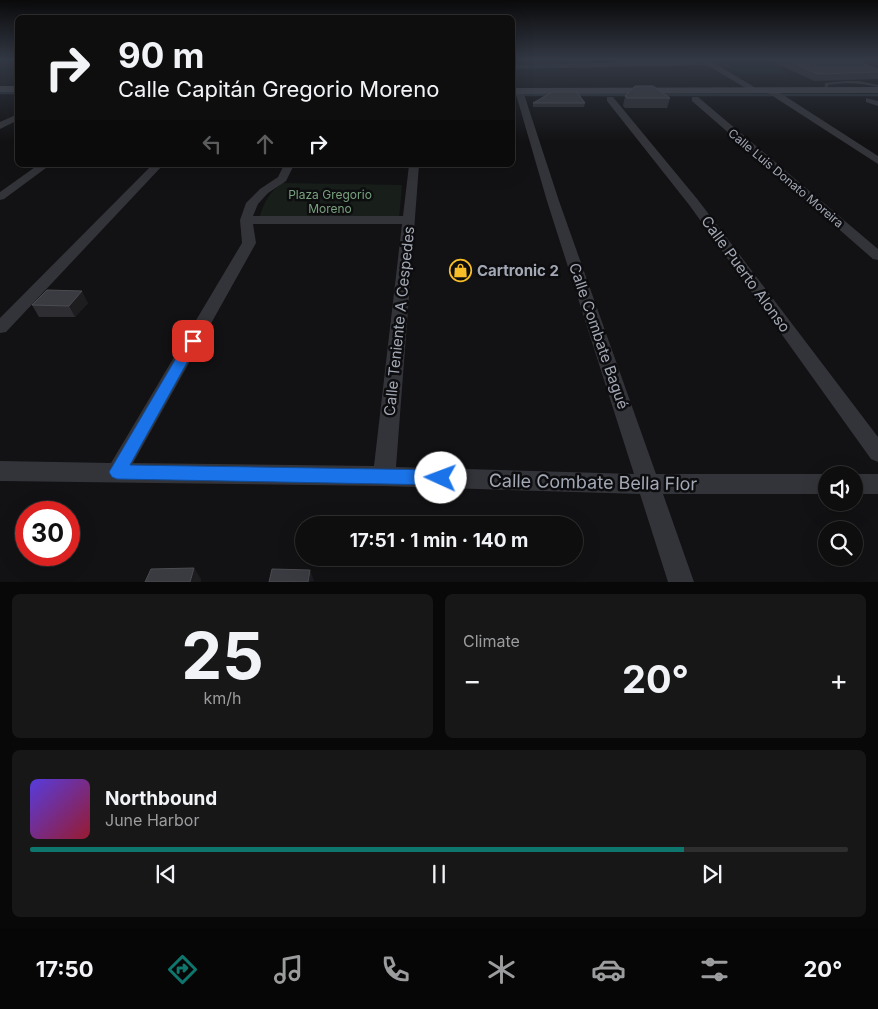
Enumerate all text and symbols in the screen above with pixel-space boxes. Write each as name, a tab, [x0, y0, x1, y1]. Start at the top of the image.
text: 90 m	[118, 34, 205, 76]
icon: right	[35, 35, 100, 100]
text: Calle Capitán Gregorio Moreno	[118, 76, 439, 102]
street label: Calle Luis Donato Moreira	[725, 125, 847, 231]
icon: left	[198, 130, 226, 158]
icon: ahead	[251, 130, 279, 158]
icon: right	[304, 130, 332, 158]
park label: Plaza Gregorio Moreno	[288, 187, 372, 216]
street label: Calle Puerto Alonso	[697, 212, 795, 336]
street label: Calle Teniente A Cespedes	[380, 225, 418, 417]
shop icon: Cartronic 2	[449, 258, 473, 282]
street label: Calle Combate Bagué	[565, 260, 633, 412]
place label: Cartronic 2	[477, 261, 559, 280]
pin	[172, 320, 214, 362]
icon: arrive	[179, 327, 207, 355]
position arrow	[414, 451, 466, 503]
map controls	[818, 466, 863, 566]
button: sound	[818, 466, 863, 511]
street label: Calle Combate Bella Flor	[489, 470, 698, 494]
speed limit sign: 30	[15, 501, 80, 566]
button: search	[818, 521, 863, 566]
text: 17:51 · 1 min · 140 m	[350, 529, 528, 552]
text: 25	[181, 616, 264, 695]
text: Climate	[463, 631, 520, 651]
text: 20°	[622, 656, 689, 702]
text: −	[463, 663, 482, 697]
text: +	[829, 663, 848, 697]
text: km/h	[203, 688, 242, 708]
text: Northbound	[105, 787, 217, 810]
text: June Harbor	[105, 810, 199, 830]
icon: previous	[152, 860, 180, 888]
icon: pause	[425, 860, 453, 888]
icon: next	[698, 860, 726, 888]
icon: directions	[165, 952, 200, 987]
icon: music	[271, 952, 306, 987]
icon: phone	[378, 952, 413, 987]
icon: climate	[484, 952, 519, 987]
icon: car	[591, 952, 626, 987]
icon: filters	[697, 952, 732, 987]
text: 17:50	[36, 956, 94, 982]
text: 20°	[803, 956, 842, 982]

